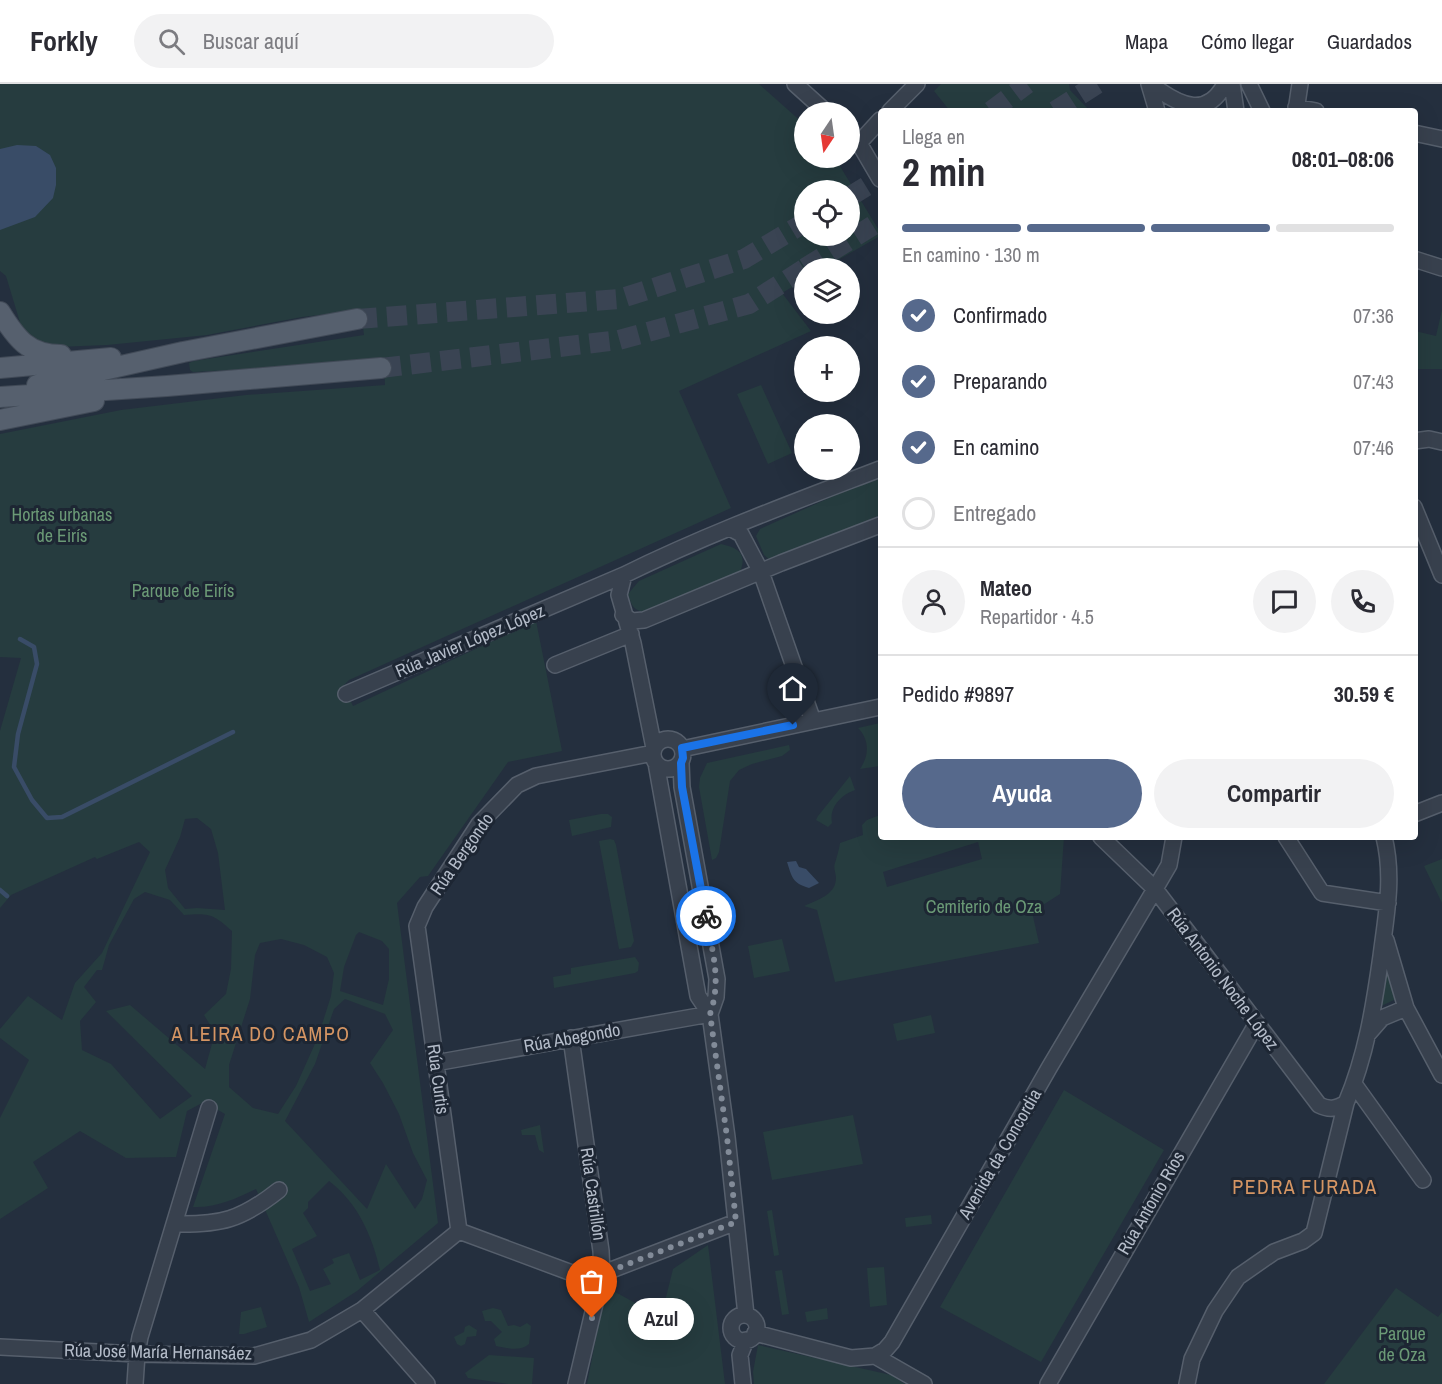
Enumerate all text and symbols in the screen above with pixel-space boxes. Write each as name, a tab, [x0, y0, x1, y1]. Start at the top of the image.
search box	[134, 14, 554, 68]
text: Forkly	[30, 22, 98, 60]
icon: search	[155, 25, 188, 58]
text: Buscar aquí	[203, 26, 299, 56]
text: Mapa	[1125, 27, 1168, 56]
text: Cómo llegar	[1201, 27, 1294, 56]
text: Guardados	[1327, 27, 1412, 56]
north arrow	[794, 102, 860, 168]
map controls	[794, 102, 860, 480]
text: Llega en	[902, 123, 965, 150]
text: 08:01–08:06	[1292, 144, 1394, 174]
text: 2 min	[902, 146, 986, 198]
button: locate	[794, 180, 860, 246]
text: En camino · 130 m	[902, 241, 1040, 268]
button: layers	[794, 258, 860, 324]
icon: check	[902, 299, 935, 332]
text: Confirmado	[953, 300, 1047, 330]
text: 07:36	[1353, 302, 1394, 329]
button: +	[794, 336, 860, 402]
icon: check	[902, 365, 935, 398]
text: Preparando	[953, 366, 1047, 396]
text: 07:43	[1353, 368, 1394, 395]
button: −	[794, 414, 860, 480]
icon: check	[902, 431, 935, 464]
text: En camino	[953, 432, 1039, 462]
text: 07:46	[1353, 434, 1394, 461]
text: Entregado	[953, 498, 1036, 528]
park label: Hortas urbanas de Eirís	[12, 502, 112, 548]
button: person	[902, 570, 965, 633]
button: chat	[1253, 570, 1316, 633]
button: phone	[1331, 570, 1394, 633]
text: Mateo	[980, 573, 1032, 603]
park label: Parque de Eirís	[132, 578, 234, 603]
street label: Rúa Javier López López	[391, 598, 548, 683]
text: Repartidor · 4.5	[980, 603, 1094, 630]
pin	[767, 663, 818, 725]
icon: home	[776, 672, 809, 705]
text: Pedido #9897	[902, 679, 1014, 709]
text: 30.59 €	[1334, 679, 1394, 709]
button: Ayuda	[902, 759, 1142, 828]
button: Compartir	[1154, 759, 1394, 828]
street label: Rúa Bergondo	[424, 808, 499, 900]
courier	[676, 886, 736, 946]
park label: Cemiterio de Oza	[926, 894, 1042, 919]
icon: bike	[690, 900, 723, 933]
street label: Rúa Antonio Noche López	[1162, 902, 1285, 1055]
street label: Rúa Abegondo	[522, 1017, 622, 1058]
district label: A LEIRA DO CAMPO	[171, 1020, 350, 1047]
street label: Rúa Curtis	[421, 1042, 456, 1116]
street label: Avenida da Concordia	[952, 1084, 1047, 1224]
street label: Rúa Castrillón	[575, 1146, 612, 1242]
street label: Rúa Antonio Ríos	[1111, 1146, 1190, 1259]
district label: PEDRA FURADA	[1232, 1173, 1378, 1200]
pin	[566, 1256, 617, 1318]
icon: bag	[575, 1265, 608, 1298]
callout: Azul	[628, 1297, 694, 1339]
text: Azul	[644, 1305, 678, 1332]
park label: Parque de Oza	[1378, 1321, 1426, 1367]
street label: Rúa José María Hernansáez	[64, 1337, 252, 1366]

